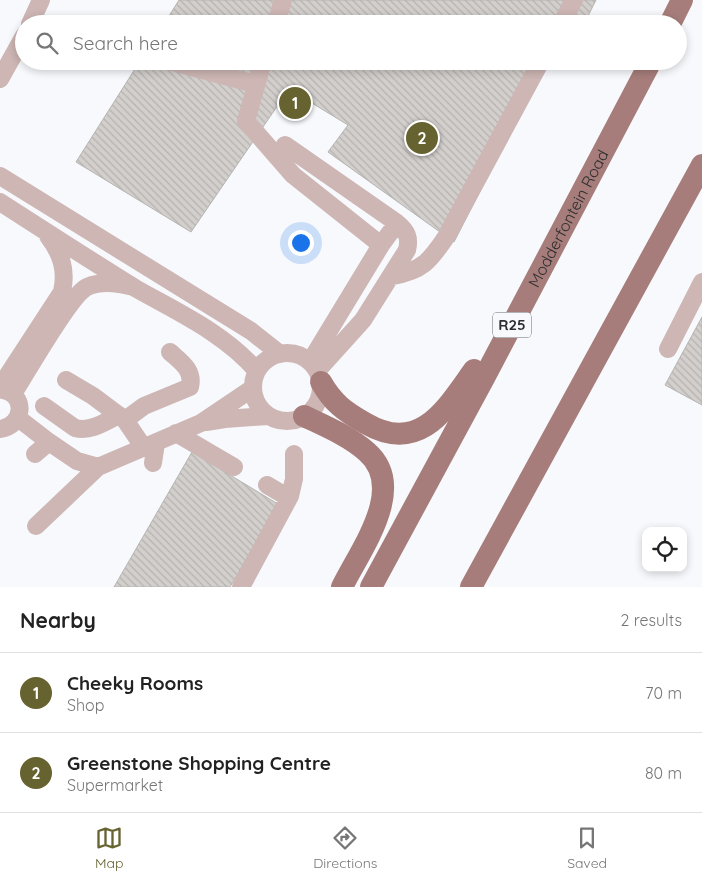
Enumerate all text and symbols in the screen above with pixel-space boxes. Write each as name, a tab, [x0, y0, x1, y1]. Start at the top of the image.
search box	[15, 15, 687, 70]
icon: search	[33, 29, 61, 57]
text: Search here	[73, 31, 178, 55]
pin: 1	[279, 84, 311, 122]
pin: 2	[406, 119, 438, 157]
street label: Modderfontein Road	[524, 146, 613, 291]
your location	[288, 230, 314, 256]
road number: R25	[493, 312, 531, 338]
map controls	[642, 527, 687, 572]
button: locate	[642, 527, 687, 572]
text: Nearby	[20, 607, 96, 633]
text: 2 results	[620, 610, 682, 630]
text: Cheeky Rooms	[67, 671, 203, 695]
text: 1	[33, 683, 39, 703]
text: 70 m	[645, 683, 682, 703]
text: Shop	[67, 695, 104, 715]
text: Greenstone Shopping Centre	[67, 751, 331, 775]
text: 2	[31, 763, 41, 783]
text: 80 m	[645, 763, 682, 783]
text: Supermarket	[67, 775, 163, 795]
tab: Map	[95, 824, 123, 872]
tab: Directions	[313, 824, 377, 872]
tab: Saved	[567, 824, 607, 872]

